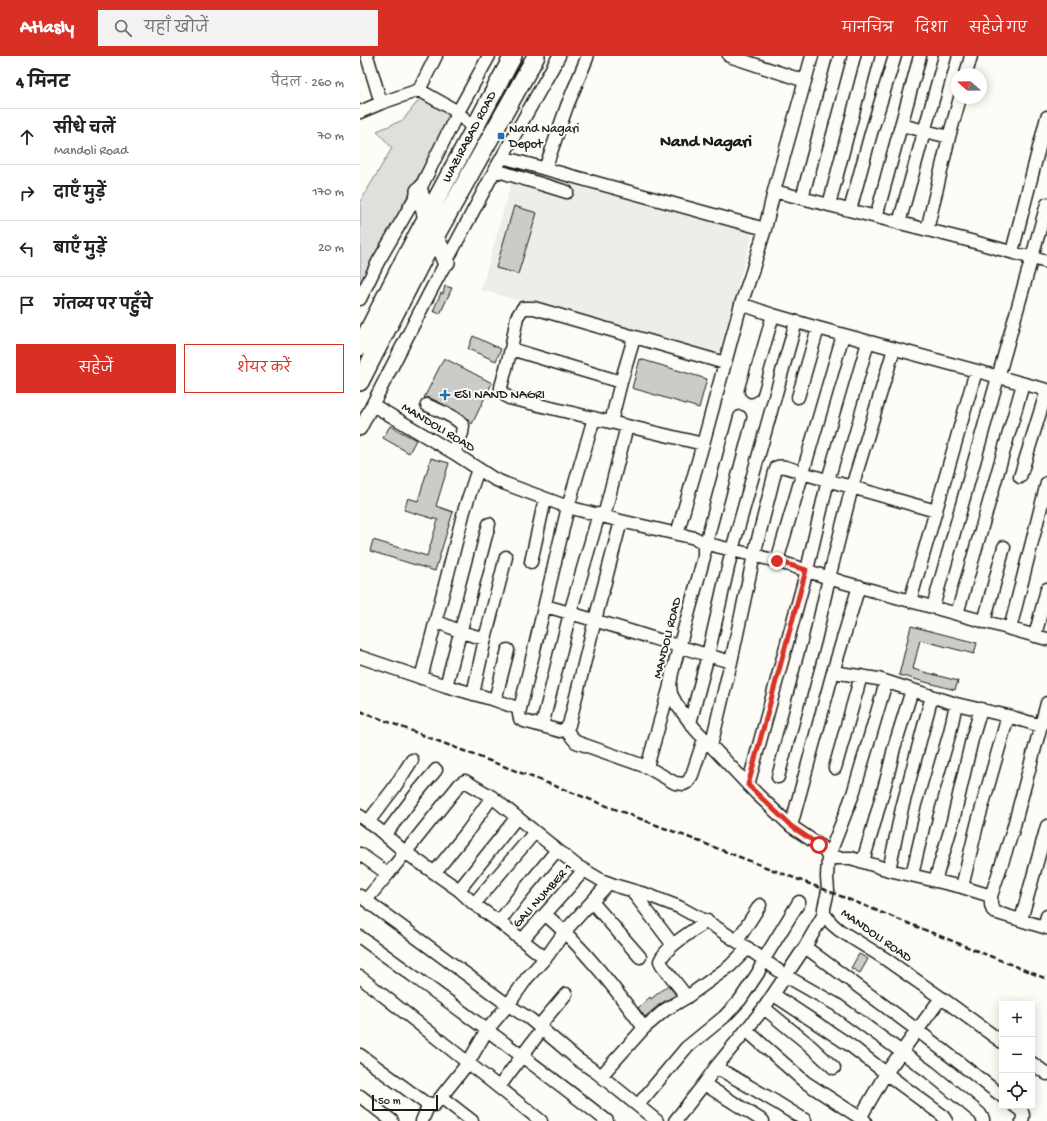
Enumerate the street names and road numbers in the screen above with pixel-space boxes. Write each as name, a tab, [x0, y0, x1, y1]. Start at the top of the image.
street label: WAZIRABAD ROAD	[440, 88, 501, 185]
street label: MANDOLI ROAD	[398, 400, 478, 456]
street label: MANDOLI ROAD	[651, 595, 685, 680]
street label: GALI NUMBER 1	[510, 861, 576, 931]
street label: MANDOLI ROAD	[838, 906, 915, 966]

